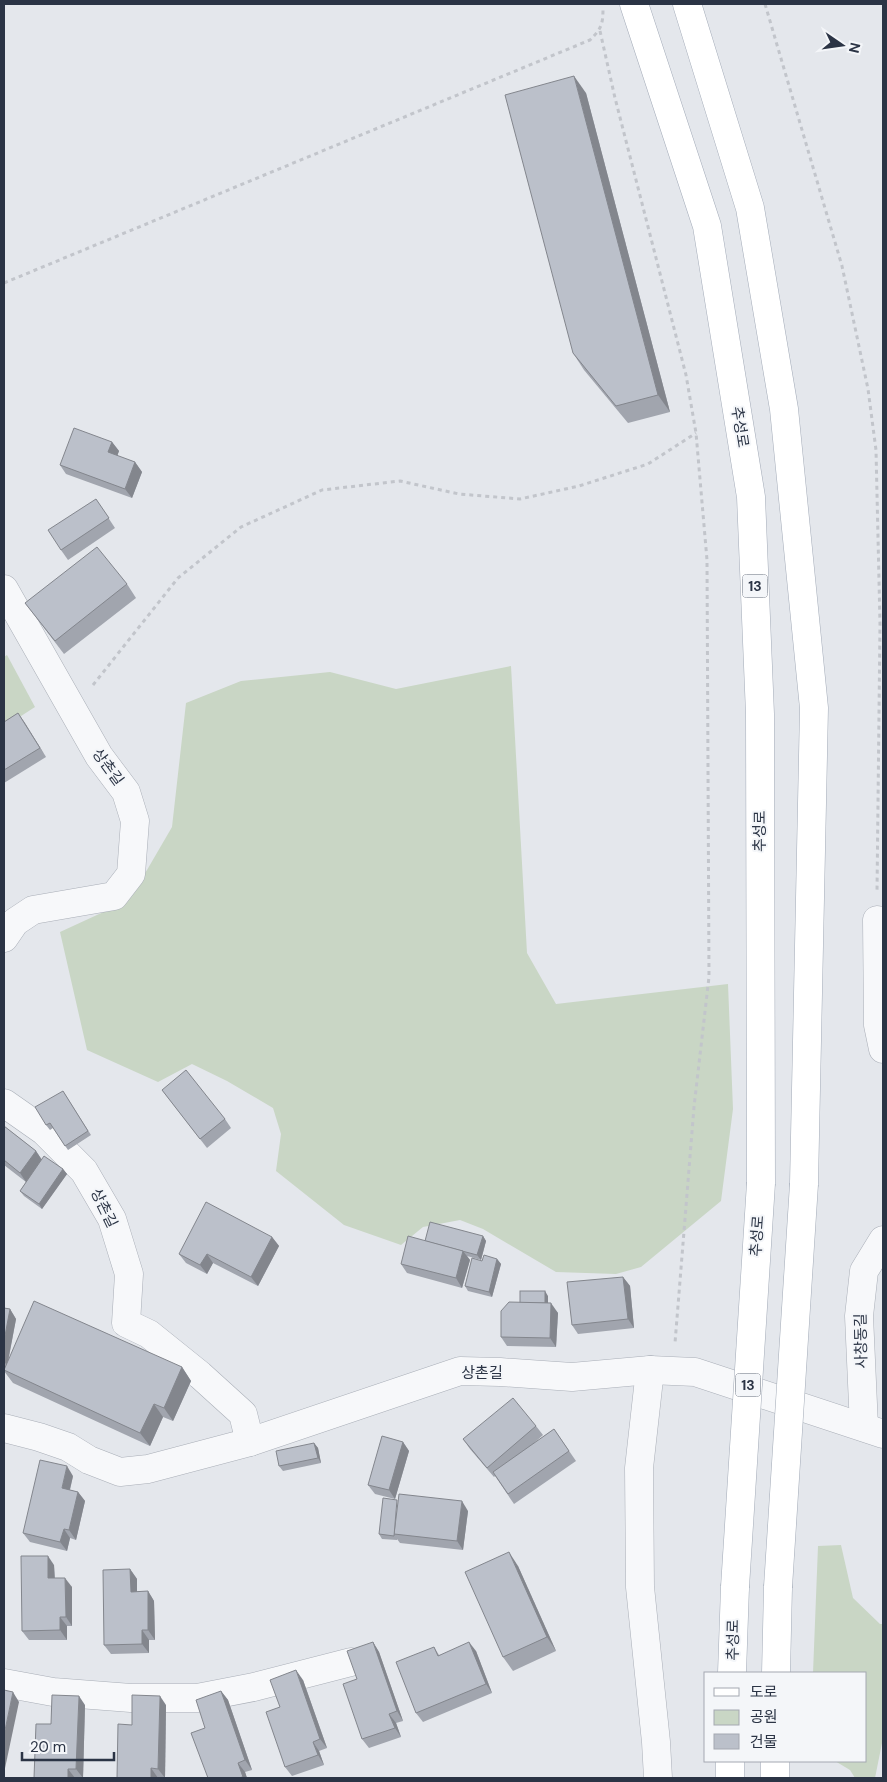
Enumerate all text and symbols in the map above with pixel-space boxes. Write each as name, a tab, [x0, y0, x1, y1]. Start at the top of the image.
north arrow	[817, 20, 867, 70]
text: N	[845, 41, 865, 55]
street label: 추성로	[727, 405, 753, 449]
road number: 13	[742, 574, 768, 598]
street label: 상촌길	[88, 744, 128, 790]
street label: 추성로	[750, 810, 770, 852]
street label: 상촌길	[86, 1185, 122, 1231]
street label: 추성로	[746, 1215, 768, 1257]
street label: 사창동길	[851, 1313, 871, 1369]
street label: 상촌길	[461, 1363, 503, 1383]
road number: 13	[736, 1374, 760, 1396]
street label: 추성로	[723, 1619, 743, 1661]
legend	[704, 1672, 867, 1762]
text: 도로	[750, 1682, 778, 1702]
text: 공원	[750, 1707, 778, 1727]
scale bar	[22, 1730, 115, 1762]
text: 건물	[750, 1732, 778, 1752]
text: 20 m	[30, 1737, 66, 1757]

